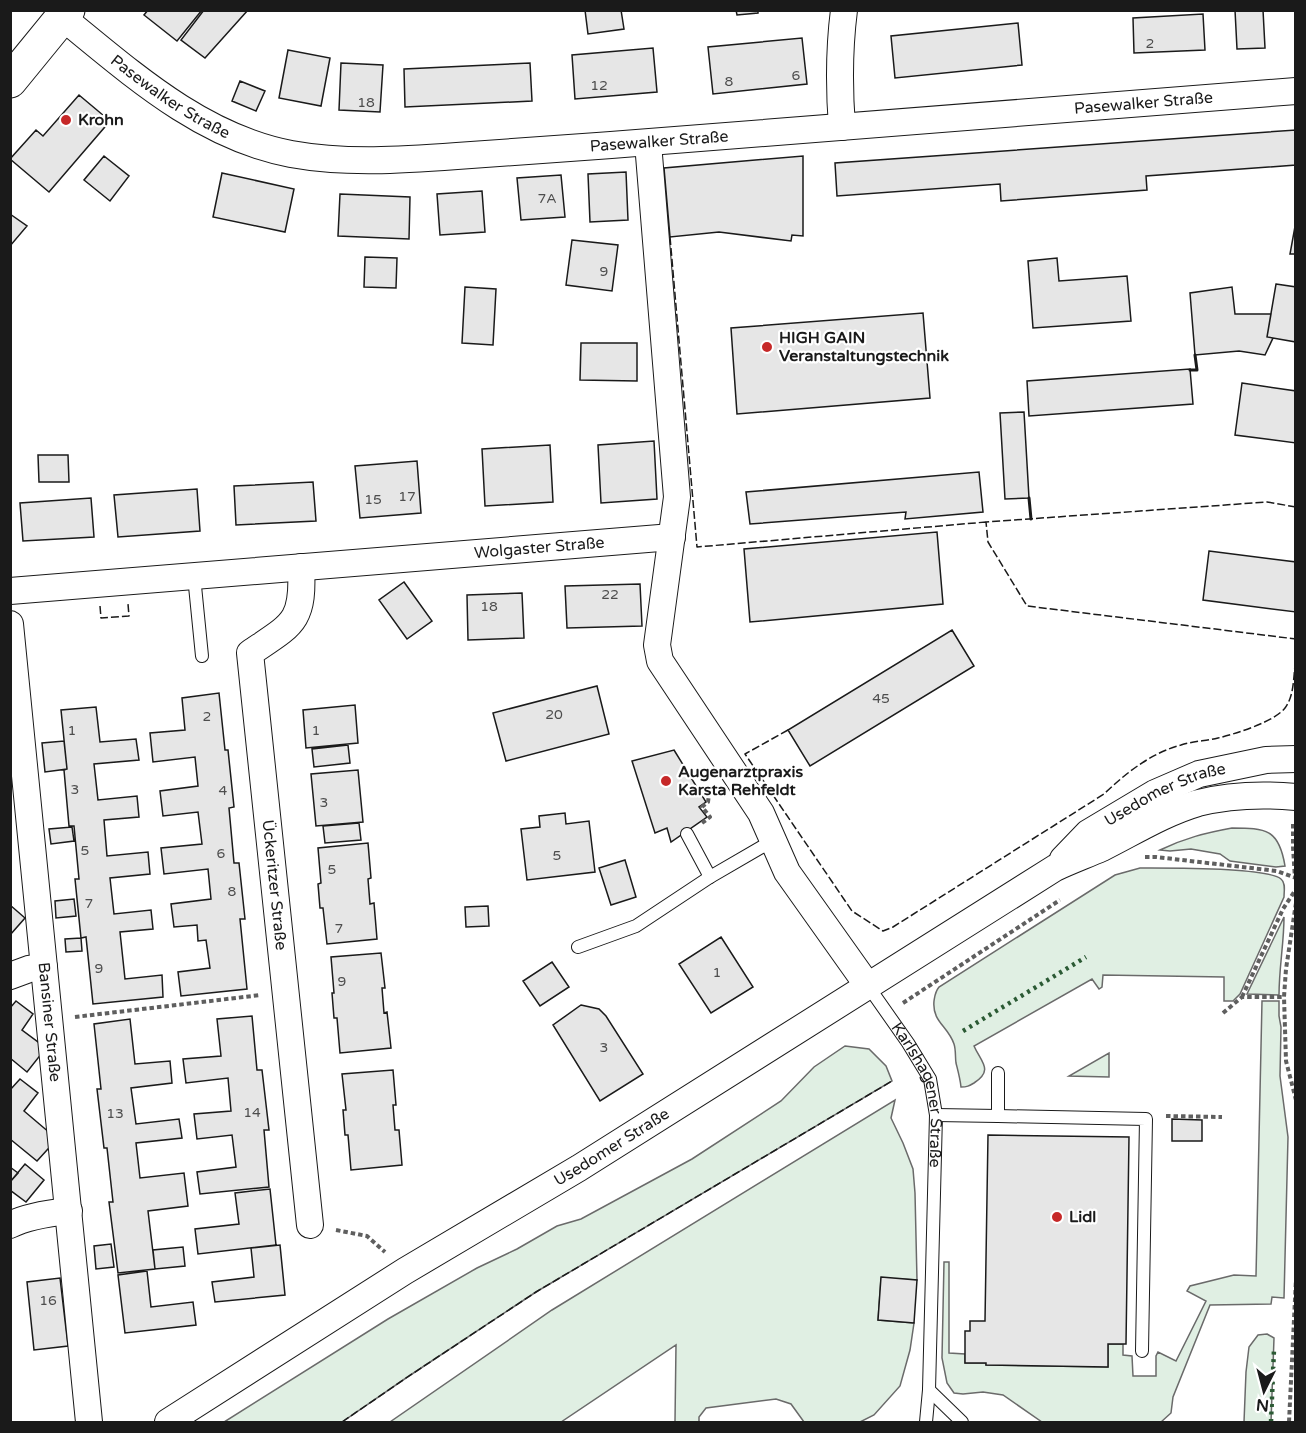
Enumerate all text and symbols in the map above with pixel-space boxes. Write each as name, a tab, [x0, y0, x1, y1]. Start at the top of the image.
house number: 2	[1146, 35, 1154, 52]
street label: Pasewalker Straße	[106, 51, 233, 143]
house number: 6	[792, 67, 801, 84]
house number: 8	[725, 73, 734, 90]
house number: 12	[590, 77, 608, 94]
street label: Pasewalker Straße	[1073, 88, 1214, 119]
house number: 18	[357, 94, 375, 111]
place label: Krohn	[78, 110, 124, 130]
marker: Krohn	[59, 113, 73, 127]
street label: Pasewalker Straße	[589, 126, 729, 157]
house number: 7A	[537, 190, 557, 207]
house number: 9	[600, 263, 608, 280]
place label: HIGH GAIN Veranstaltungstechnik	[779, 328, 949, 366]
marker: HIGH GAIN Veranstaltungstechnik	[760, 340, 774, 354]
house number: 17	[398, 488, 416, 505]
house number: 15	[364, 491, 382, 508]
street label: Wolgaster Straße	[473, 533, 605, 563]
house number: 22	[601, 586, 619, 603]
house number: 18	[480, 598, 498, 615]
house number: 45	[872, 690, 890, 707]
house number: 20	[545, 706, 563, 723]
house number: 2	[203, 708, 211, 725]
house number: 1	[68, 722, 76, 739]
house number: 1	[312, 722, 320, 739]
street label: Usedomer Straße	[1101, 759, 1228, 831]
place label: Augenarztpraxis Karsta Rehfeldt	[678, 762, 803, 800]
marker: Augenarztpraxis Karsta Rehfeldt	[659, 774, 673, 788]
house number: 3	[71, 781, 79, 798]
house number: 4	[219, 782, 228, 799]
house number: 3	[320, 794, 328, 811]
street label: Ückeritzer Straße	[258, 819, 291, 951]
house number: 5	[81, 842, 89, 859]
house number: 6	[217, 845, 226, 862]
house number: 5	[553, 847, 561, 864]
house number: 5	[328, 861, 336, 878]
house number: 8	[228, 883, 237, 900]
house number: 7	[85, 895, 93, 912]
house number: 7	[335, 920, 343, 937]
house number: 9	[95, 960, 103, 977]
street label: Bansiner Straße	[34, 961, 65, 1083]
house number: 1	[713, 964, 721, 981]
house number: 9	[338, 973, 346, 990]
street label: Karlshagener Straße	[887, 1019, 946, 1168]
house number: 3	[600, 1039, 608, 1056]
house number: 14	[243, 1104, 261, 1121]
street label: Usedomer Straße	[550, 1104, 673, 1191]
house number: 13	[106, 1105, 124, 1122]
place label: Lidl	[1069, 1207, 1096, 1227]
marker: Lidl	[1050, 1210, 1064, 1224]
house number: 16	[39, 1292, 57, 1309]
north arrow	[1234, 1361, 1294, 1421]
text: N	[1255, 1394, 1270, 1416]

